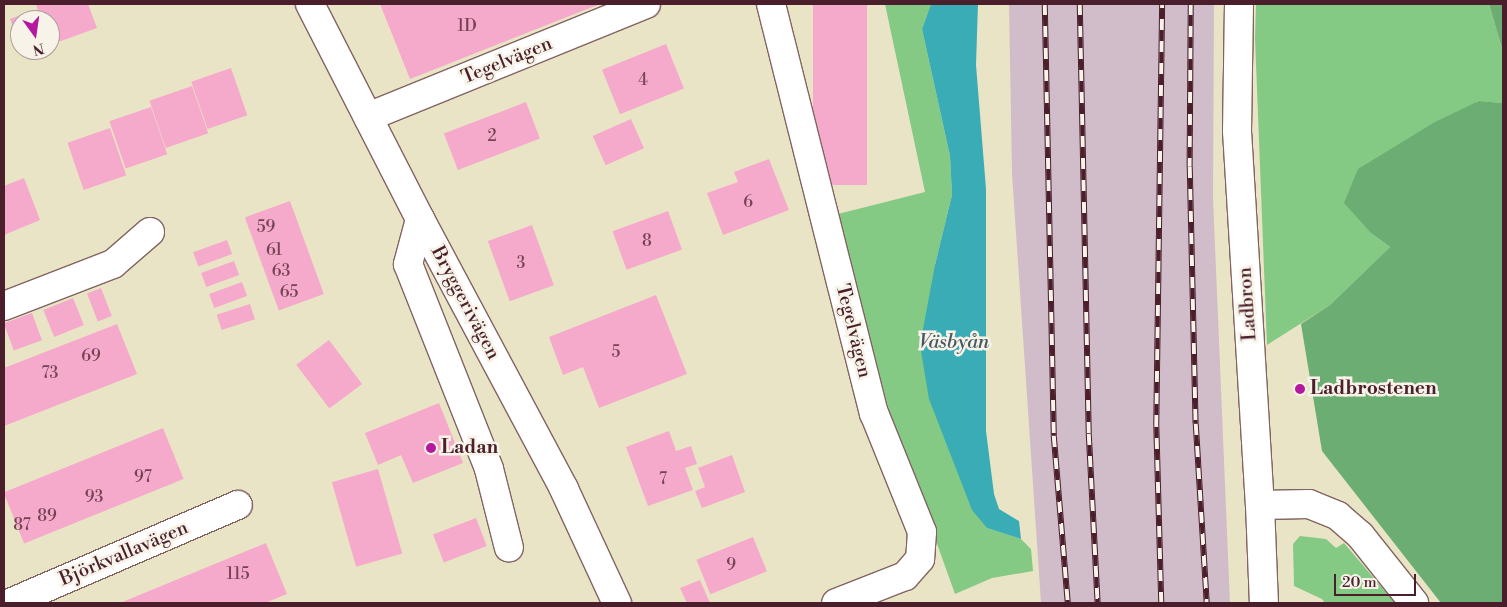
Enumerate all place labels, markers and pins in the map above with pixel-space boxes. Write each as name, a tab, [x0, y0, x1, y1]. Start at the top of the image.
place label: Ladbrostenen	[1310, 378, 1437, 400]
marker: Ladbrostenen	[1294, 383, 1306, 395]
place label: Ladan	[441, 437, 498, 459]
marker: Ladan	[425, 442, 437, 454]

